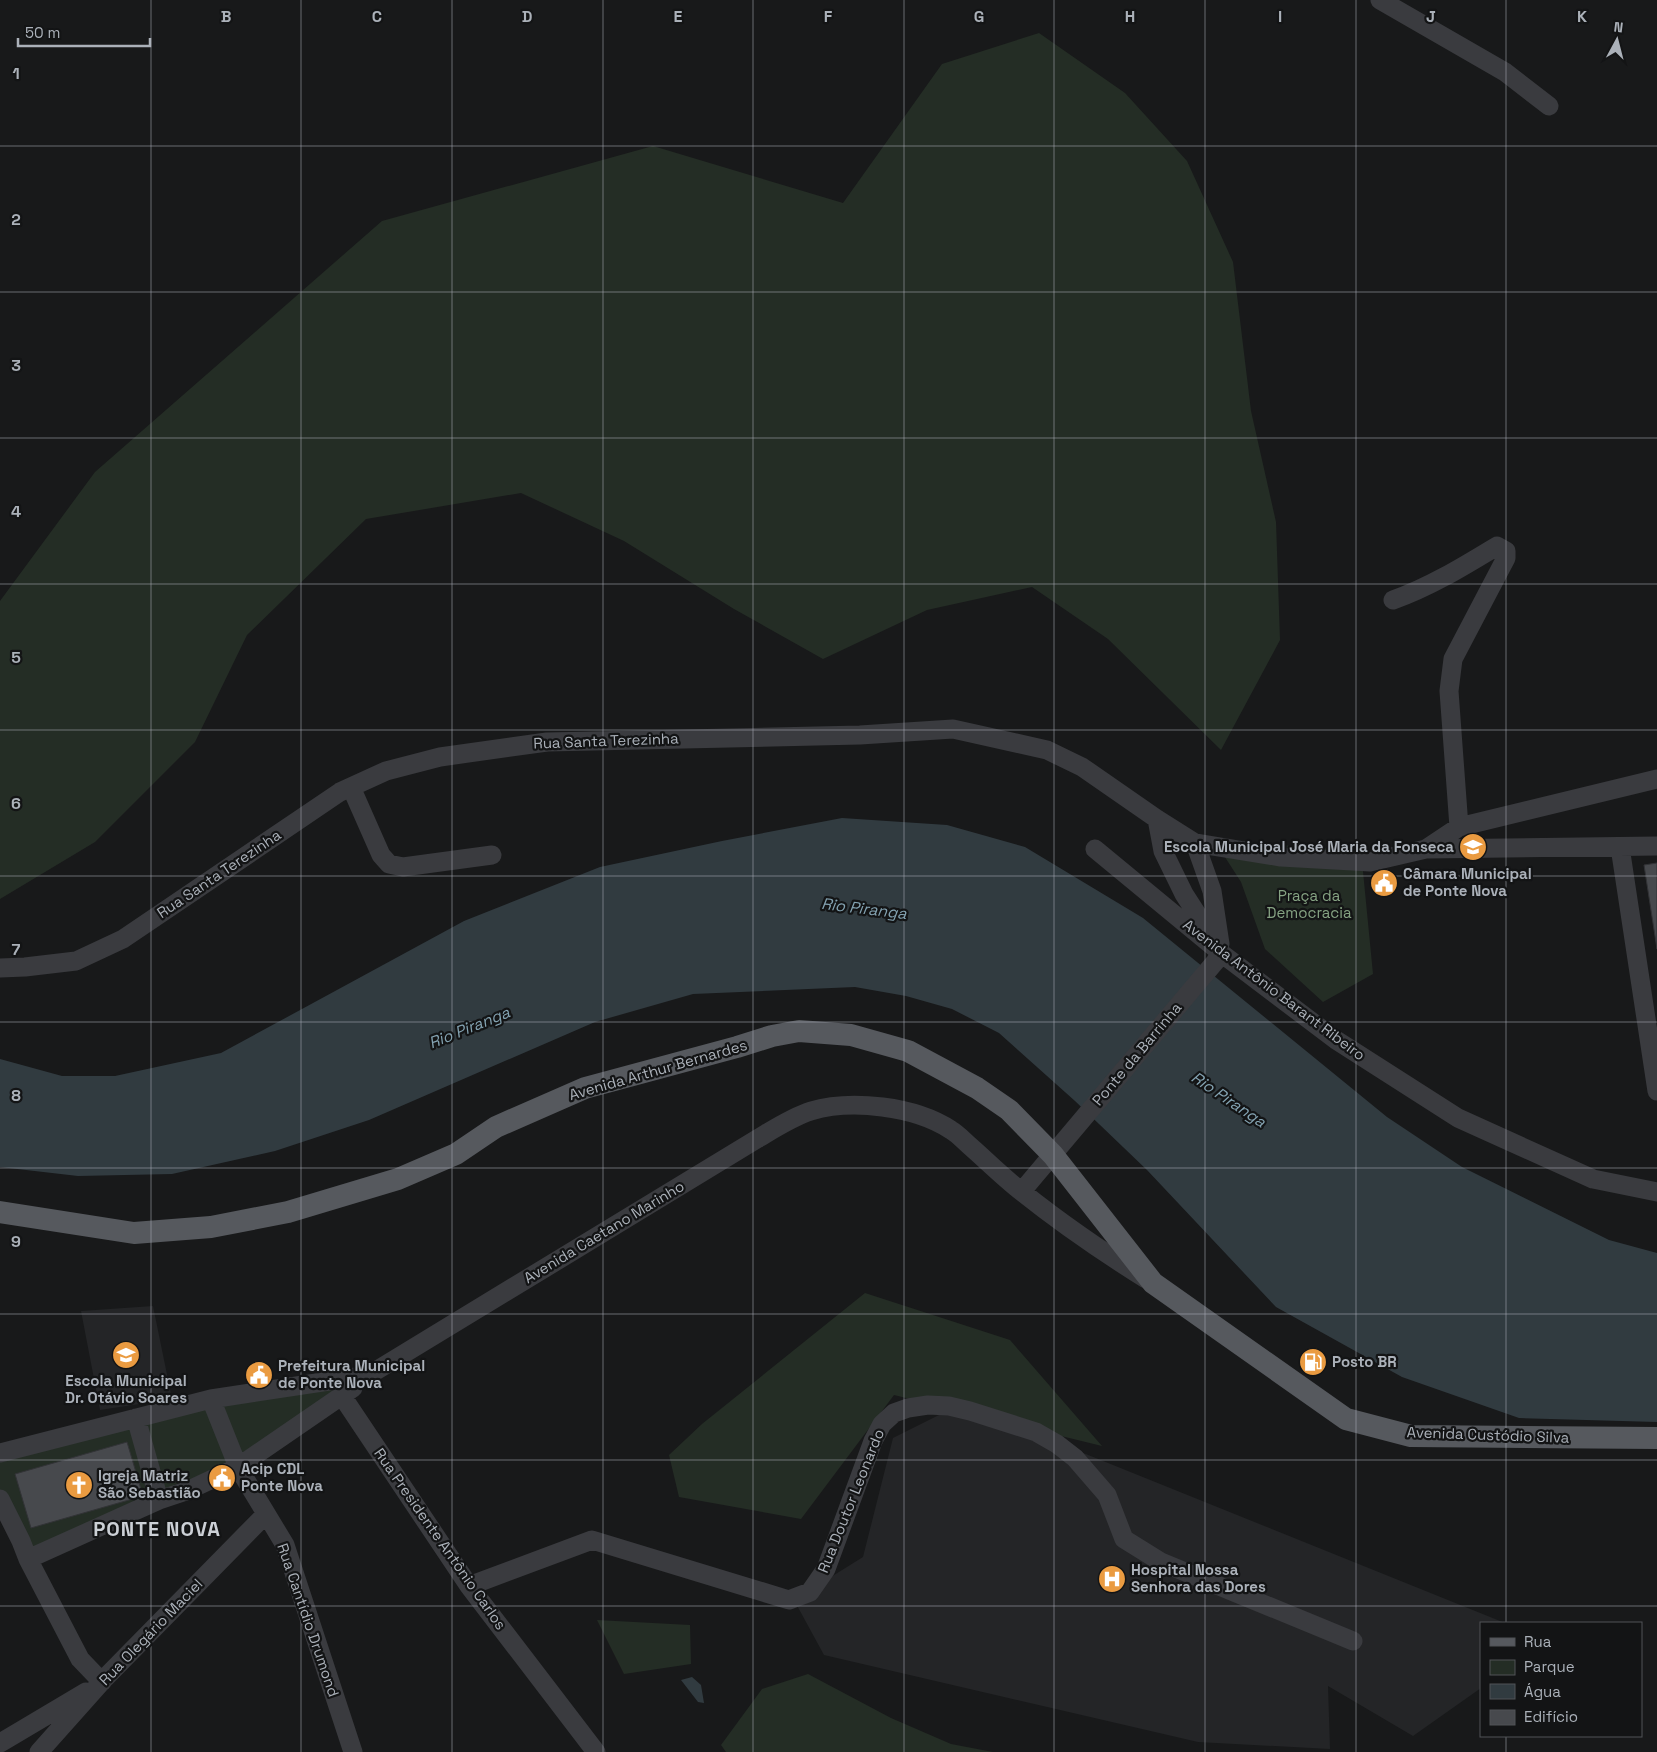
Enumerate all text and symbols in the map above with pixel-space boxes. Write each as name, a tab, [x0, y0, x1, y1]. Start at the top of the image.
text: B	[221, 6, 231, 27]
text: C	[372, 6, 382, 27]
text: D	[522, 6, 532, 27]
text: E	[674, 6, 683, 27]
text: F	[824, 6, 833, 27]
text: G	[974, 6, 984, 27]
text: H	[1125, 6, 1135, 27]
text: I	[1278, 6, 1282, 27]
text: J	[1426, 6, 1436, 27]
text: K	[1577, 6, 1587, 27]
scale bar	[18, 15, 150, 47]
north arrow	[1592, 15, 1642, 65]
text: N	[1613, 18, 1624, 37]
text: 50 m	[25, 23, 60, 42]
text: 1	[12, 63, 20, 84]
text: 2	[11, 209, 21, 230]
text: 3	[11, 355, 21, 376]
text: 4	[11, 501, 21, 522]
text: 5	[11, 647, 21, 668]
street label: Rua Santa Terezinha	[533, 728, 679, 753]
text: 6	[11, 793, 21, 814]
street label: Rua Santa Terezinha	[153, 825, 285, 922]
school or university icon: Escola Municipal José Maria da Fonseca	[1458, 832, 1488, 862]
place label: Escola Municipal José Maria da Fonseca	[1164, 837, 1454, 856]
place label: Câmara Municipal de Ponte Nova	[1403, 864, 1532, 900]
public building icon: Câmara Municipal de Ponte Nova	[1369, 868, 1399, 898]
park label: Praça da Democracia	[1266, 886, 1352, 922]
water label: Rio Piranga	[820, 893, 909, 924]
street label: Avenida Antônio Barant Ribeiro	[1179, 915, 1369, 1064]
text: 7	[12, 939, 21, 960]
street label: Ponte da Barrinha	[1088, 998, 1186, 1109]
water label: Rio Piranga	[425, 1001, 514, 1053]
street label: Avenida Arthur Bernardes	[567, 1035, 749, 1104]
water label: Rio Piranga	[1187, 1067, 1271, 1133]
text: 8	[11, 1085, 21, 1106]
street label: Avenida Caetano Marinho	[520, 1176, 687, 1287]
text: 9	[11, 1231, 21, 1252]
school or university icon: Escola Municipal Dr. Otávio Soares	[111, 1340, 141, 1370]
fuel station icon: Posto BR	[1298, 1347, 1328, 1377]
place label: Posto BR	[1332, 1352, 1397, 1371]
place label: Prefeitura Municipal de Ponte Nova	[278, 1356, 425, 1392]
public building icon: Prefeitura Municipal de Ponte Nova	[244, 1360, 274, 1390]
place label: Escola Municipal Dr. Otávio Soares	[65, 1371, 187, 1407]
street label: Avenida Custódio Silva	[1406, 1422, 1570, 1447]
street label: Rua Doutor Leonardo	[813, 1426, 888, 1575]
street label: Rua Presidente Antônio Carlos	[370, 1444, 511, 1633]
place label: Acip CDL Ponte Nova	[241, 1459, 323, 1495]
public building icon: Acip CDL Ponte Nova	[207, 1463, 237, 1493]
place label: Igreja Matriz São Sebastião	[98, 1466, 201, 1502]
church icon: Igreja Matriz São Sebastião	[64, 1470, 94, 1500]
district label: PONTE NOVA	[93, 1516, 221, 1542]
street label: Rua Cantídio Drumond	[273, 1541, 344, 1699]
place label: Hospital Nossa Senhora das Dores	[1131, 1560, 1266, 1596]
hospital icon: Hospital Nossa Senhora das Dores	[1097, 1564, 1127, 1594]
street label: Rua Olegário Maciel	[95, 1574, 206, 1689]
legend	[1480, 1622, 1642, 1737]
text: Rua	[1524, 1632, 1552, 1651]
text: Parque	[1524, 1657, 1575, 1676]
text: Água	[1524, 1682, 1561, 1701]
text: Edifício	[1524, 1707, 1578, 1726]

